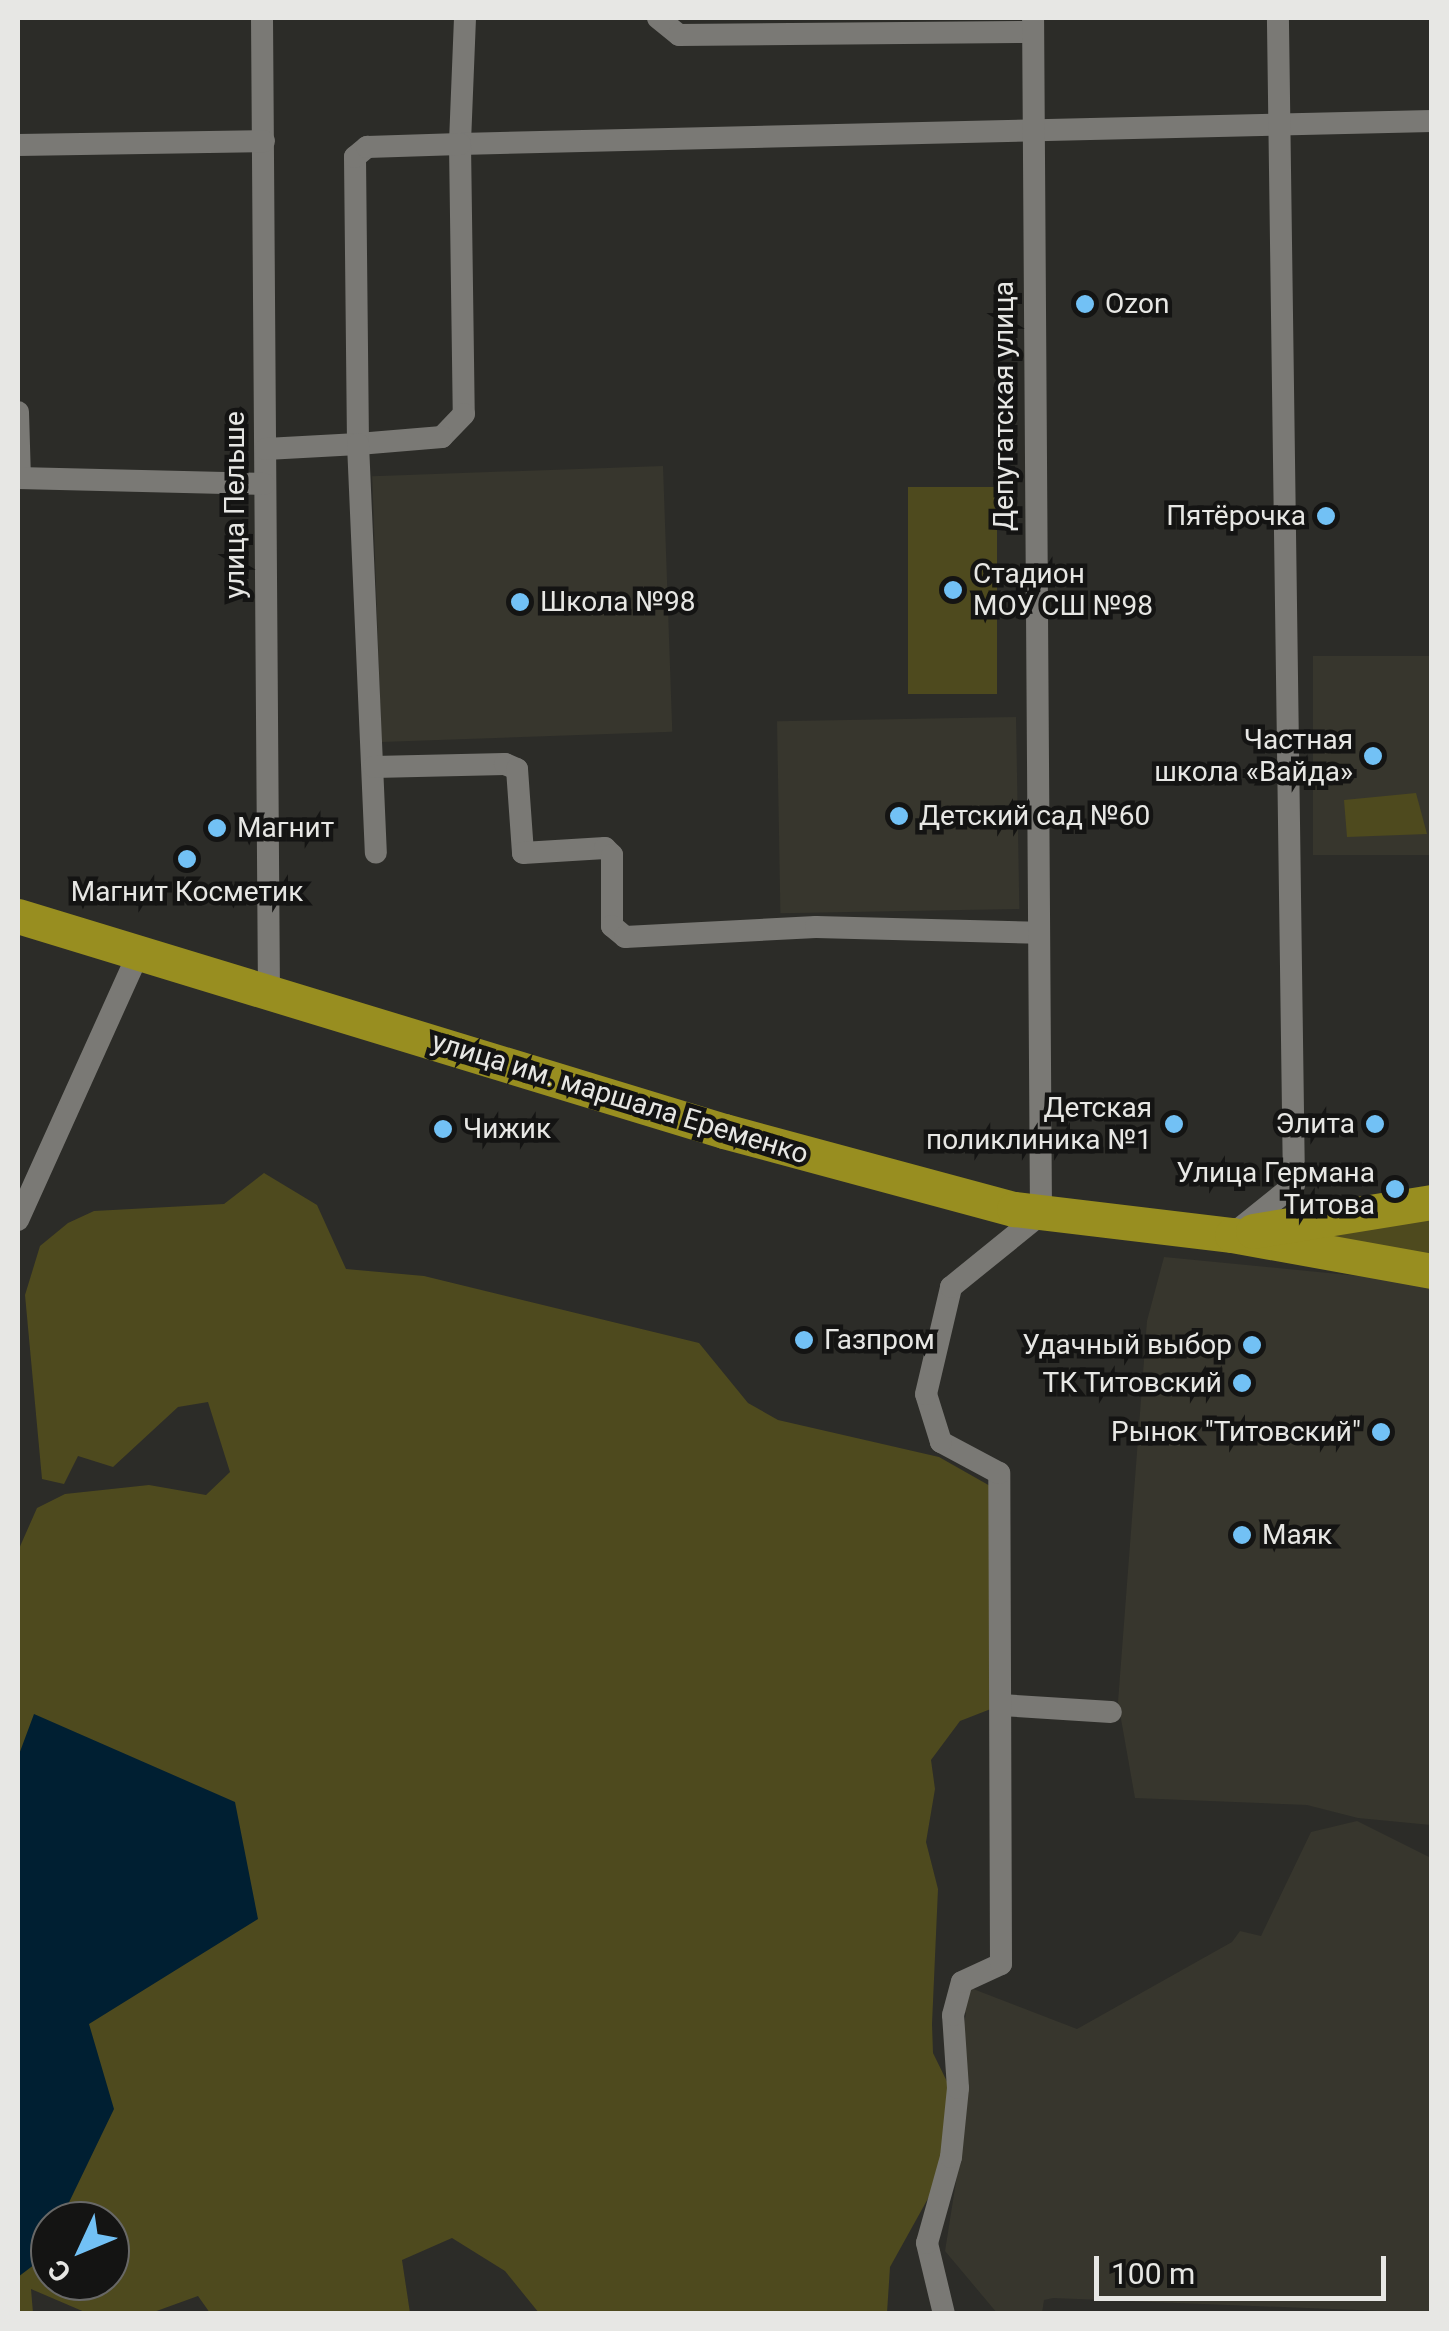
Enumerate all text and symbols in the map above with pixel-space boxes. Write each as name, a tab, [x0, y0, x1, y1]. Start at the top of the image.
street label: Депутатская улица	[987, 281, 1021, 531]
place label: Ozon	[1105, 287, 1169, 321]
marker: Ozon	[1074, 293, 1096, 315]
street label: улица Пельше	[218, 411, 252, 599]
place label: Пятёрочка	[1166, 499, 1306, 533]
marker: Пятёрочка	[1315, 505, 1337, 527]
place label: Стадион МОУ СШ №98	[973, 557, 1153, 623]
marker: Стадион МОУ СШ №98	[942, 579, 964, 601]
place label: Школа №98	[540, 585, 696, 619]
marker: Школа №98	[509, 591, 531, 613]
place label: Частная школа «Вайда»	[1154, 723, 1353, 789]
marker: Частная школа «Вайда»	[1362, 745, 1384, 767]
place label: Детский сад №60	[919, 799, 1150, 833]
marker: Детский сад №60	[888, 805, 910, 827]
place label: Магнит	[237, 811, 334, 845]
marker: Магнит	[206, 817, 228, 839]
marker: Магнит Косметик	[176, 848, 198, 870]
place label: Магнит Косметик	[71, 875, 303, 909]
street label: улица им. маршала Еременко	[428, 1025, 812, 1171]
place label: Детская поликлиника №1	[926, 1091, 1152, 1157]
place label: Элита	[1276, 1107, 1355, 1141]
marker: Детская поликлиника №1	[1161, 1111, 1187, 1137]
place label: Чижик	[463, 1112, 551, 1146]
marker: Элита	[1364, 1113, 1386, 1135]
marker: Чижик	[432, 1118, 454, 1140]
place label: Улица Германа Титова	[1176, 1156, 1375, 1222]
marker: Улица Германа Титова	[1384, 1178, 1406, 1200]
place label: Газпром	[824, 1323, 935, 1357]
place label: Удачный выбор	[1022, 1328, 1232, 1362]
marker: Газпром	[793, 1329, 815, 1351]
marker: Удачный выбор	[1241, 1334, 1263, 1356]
place label: ТК Титовский	[1042, 1366, 1222, 1400]
marker: ТК Титовский	[1231, 1372, 1253, 1394]
place label: Рынок "Титовский"	[1111, 1415, 1361, 1449]
marker: Рынок "Титовский"	[1370, 1421, 1392, 1443]
place label: Маяк	[1262, 1518, 1332, 1552]
marker: Маяк	[1231, 1524, 1253, 1546]
north arrow	[30, 2201, 130, 2301]
scale bar	[1099, 2236, 1392, 2298]
text: С	[41, 2253, 78, 2289]
text: 100 m	[1111, 2256, 1195, 2291]

